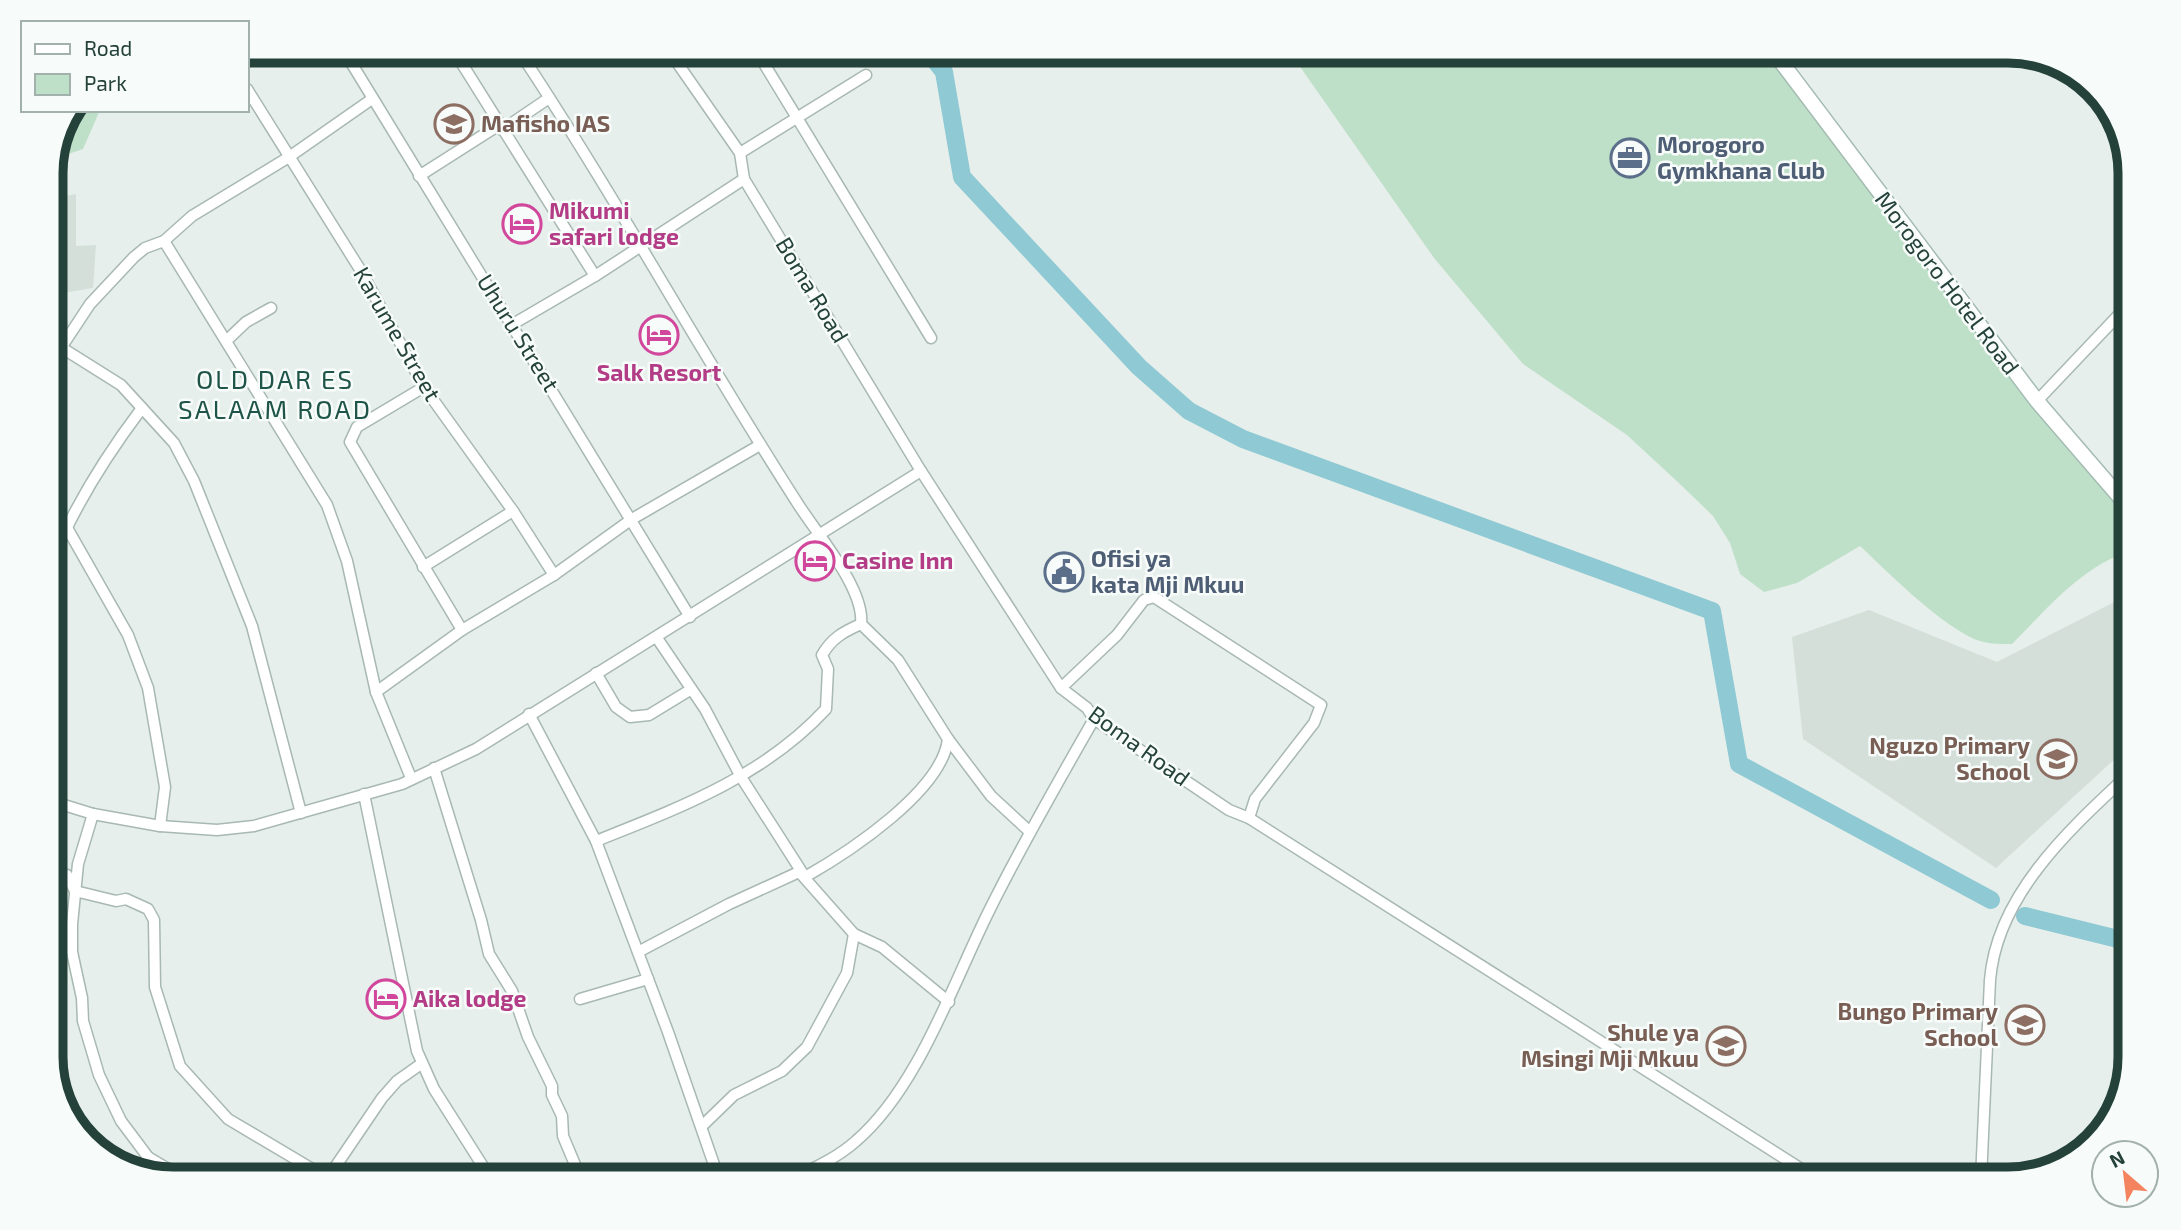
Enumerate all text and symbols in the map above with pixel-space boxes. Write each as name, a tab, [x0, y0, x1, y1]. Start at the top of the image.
legend	[21, 21, 248, 112]
text: Road	[84, 35, 132, 60]
text: Park	[84, 70, 127, 95]
school or university icon: Mafisho IAS	[433, 103, 475, 145]
place label: Mafisho IAS	[481, 109, 610, 137]
place label: Morogoro Gymkhana Club	[1657, 130, 1825, 184]
office icon: Morogoro Gymkhana Club	[1609, 137, 1651, 179]
street label: Morogoro Hotel Road	[1870, 185, 2026, 379]
place label: Mikumi safari lodge	[549, 196, 679, 250]
hotel icon: Mikumi safari lodge	[501, 203, 543, 245]
street label: Boma Road	[770, 232, 855, 347]
street label: Karume Street	[348, 262, 448, 406]
street label: Uhuru Street	[472, 269, 566, 397]
hotel icon: Salk Resort	[638, 314, 680, 356]
place label: Salk Resort	[597, 358, 721, 386]
district label: OLD DAR ES SALAAM ROAD	[178, 363, 372, 424]
hotel icon: Casine Inn	[794, 540, 836, 582]
place label: Ofisi ya kata Mji Mkuu	[1091, 544, 1244, 598]
place label: Casine Inn	[842, 546, 953, 574]
public building icon: Ofisi ya kata Mji Mkuu	[1043, 551, 1085, 593]
street label: Boma Road	[1084, 699, 1196, 791]
place label: Nguzo Primary School	[1869, 731, 2030, 785]
school or university icon: Nguzo Primary School	[2036, 738, 2078, 780]
hotel icon: Aika lodge	[365, 978, 407, 1020]
place label: Aika lodge	[413, 984, 526, 1012]
place label: Bungo Primary School	[1837, 997, 1998, 1051]
school or university icon: Bungo Primary School	[2004, 1004, 2046, 1046]
place label: Shule ya Msingi Mji Mkuu	[1521, 1018, 1699, 1072]
school or university icon: Shule ya Msingi Mji Mkuu	[1705, 1025, 1747, 1067]
north arrow	[2090, 1139, 2160, 1209]
text: N	[2105, 1145, 2128, 1172]

